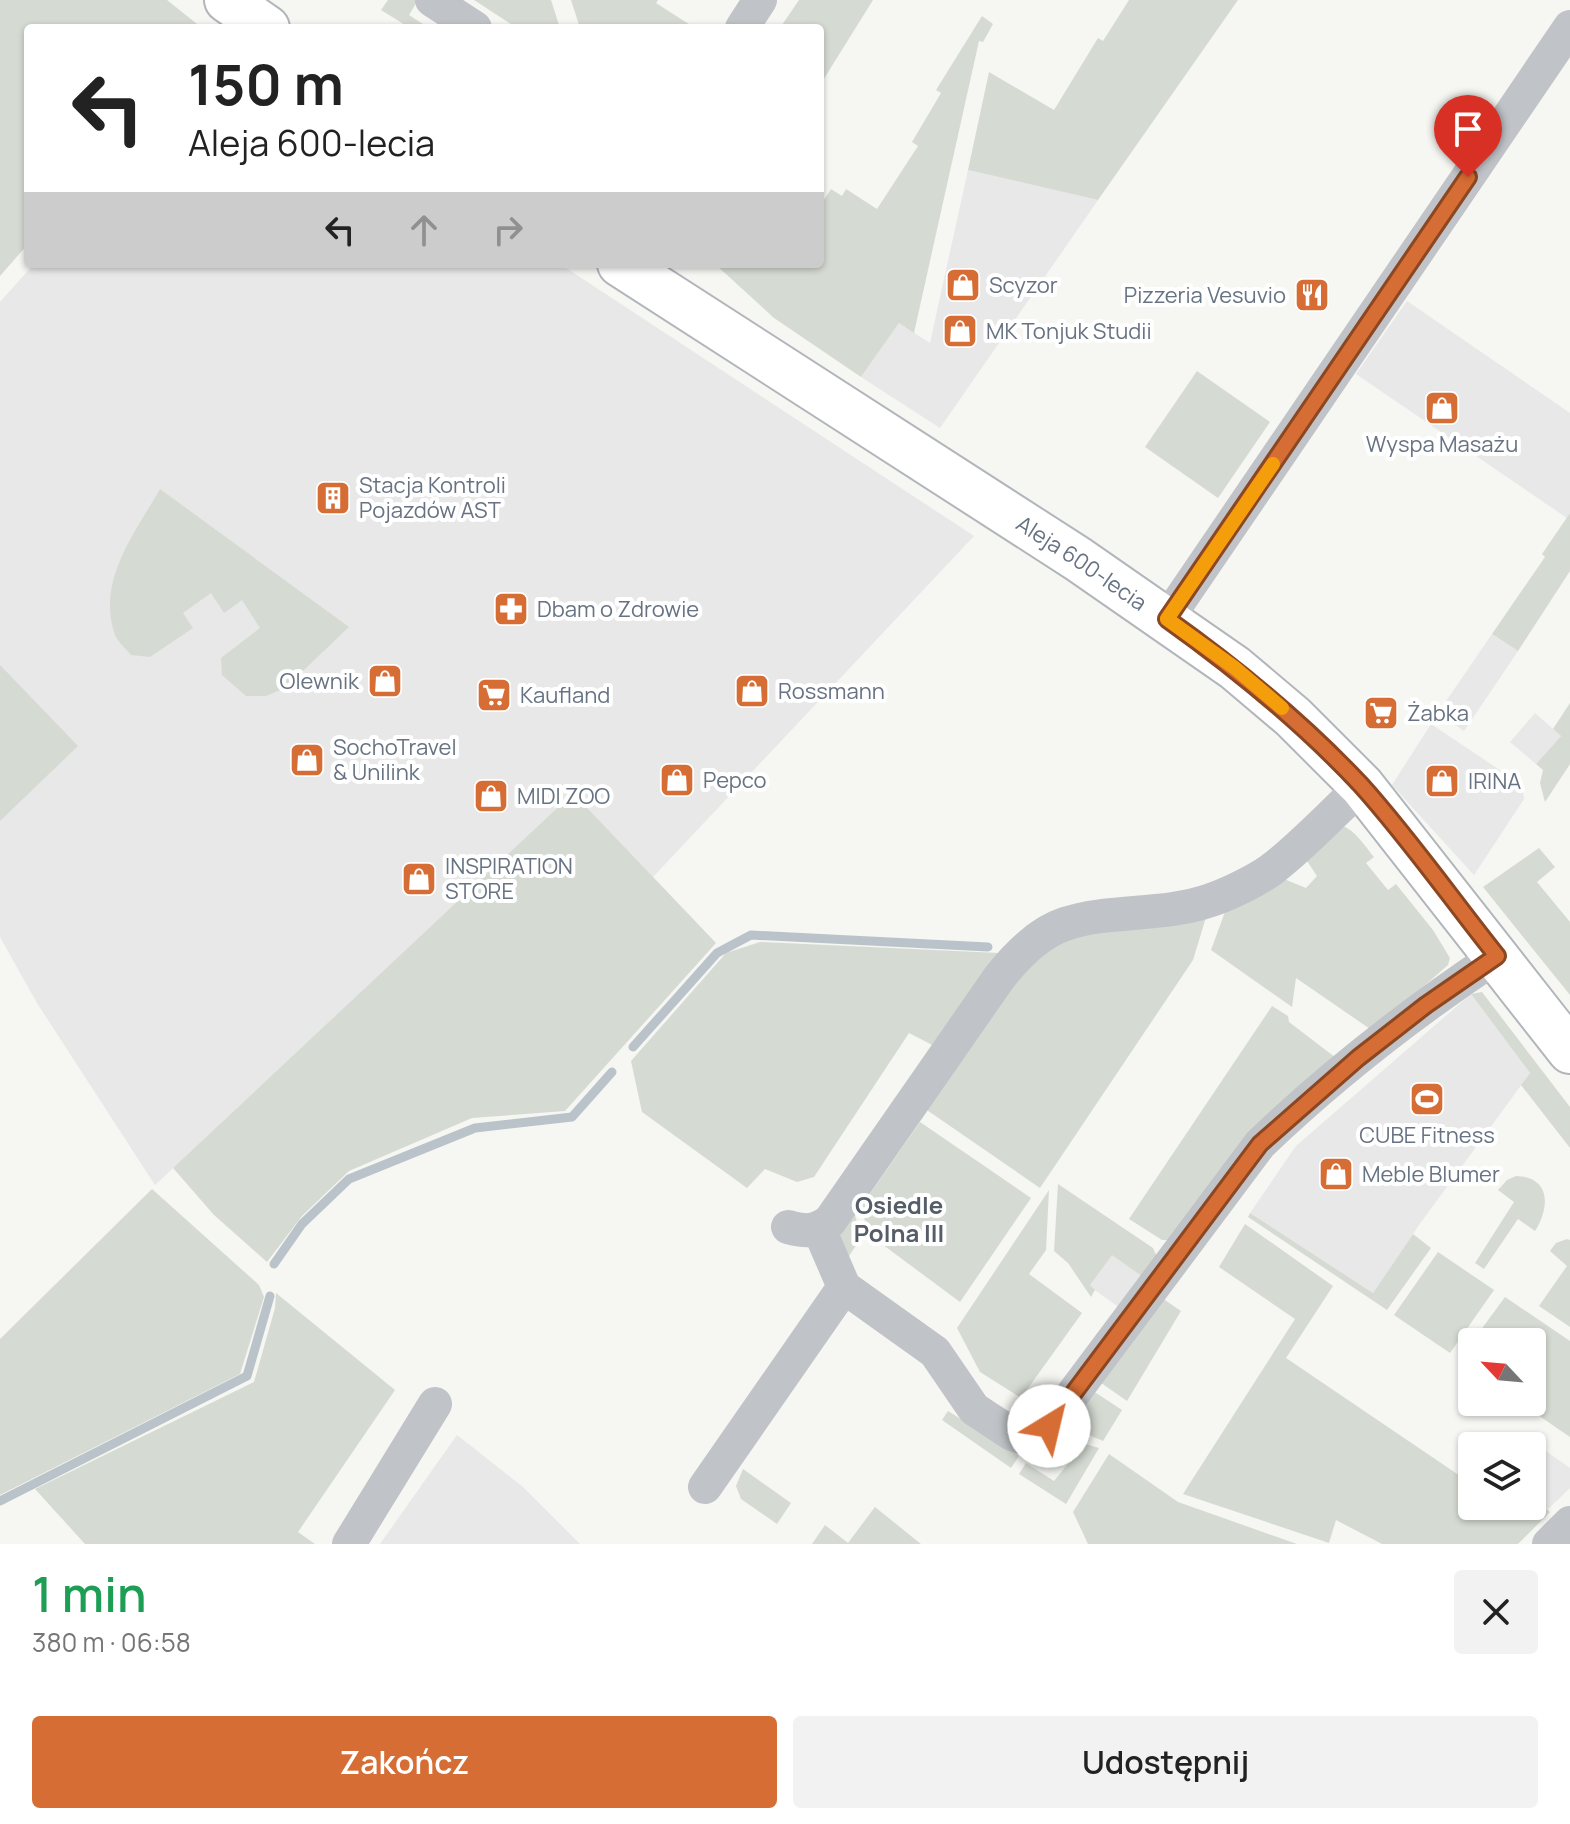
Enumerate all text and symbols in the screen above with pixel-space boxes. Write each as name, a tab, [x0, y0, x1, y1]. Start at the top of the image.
text: 150 m	[188, 45, 344, 122]
icon: left	[56, 56, 160, 160]
pin	[1434, 95, 1502, 177]
icon: arrive	[1446, 107, 1490, 151]
text: Aleja 600-lecia	[188, 118, 435, 167]
icon: left	[318, 208, 362, 252]
icon: ahead	[402, 208, 446, 252]
icon: right	[486, 208, 530, 252]
shop icon: Scyzor	[944, 266, 982, 304]
place label: Scyzor	[989, 270, 1058, 300]
restaurant icon: Pizzeria Vesuvio	[1293, 276, 1331, 314]
place label: Pizzeria Vesuvio	[1124, 280, 1286, 310]
shop icon: MK Tonjuk Studii	[941, 312, 979, 350]
place label: MK Tonjuk Studii	[986, 316, 1152, 346]
shop icon: Wyspa Masażu	[1423, 389, 1461, 427]
place label: Wyspa Masażu	[1366, 429, 1518, 459]
place label: Stacja Kontroli Pojazdów AST	[359, 470, 506, 525]
building icon: Stacja Kontroli Pojazdów AST	[314, 479, 352, 517]
street label: Aleja 600-lecia	[1011, 508, 1153, 617]
pharmacy icon: Dbam o Zdrowie	[492, 590, 530, 628]
place label: Dbam o Zdrowie	[537, 594, 699, 624]
shop icon: Olewnik	[366, 662, 404, 700]
place label: Olewnik	[280, 666, 360, 696]
shop icon: Rossmann	[733, 672, 771, 710]
supermarket icon: Kaufland	[475, 676, 513, 714]
place label: Rossmann	[778, 676, 885, 706]
place label: Kaufland	[520, 680, 610, 710]
supermarket icon: Żabka	[1362, 694, 1400, 732]
place label: Żabka	[1407, 698, 1469, 728]
place label: SochoTravel & Unilink	[333, 732, 457, 787]
shop icon: SochoTravel & Unilink	[288, 741, 326, 779]
shop icon: Pepco	[658, 761, 696, 799]
shop icon: IRINA	[1423, 762, 1461, 800]
place label: Pepco	[703, 765, 767, 795]
place label: IRINA	[1468, 766, 1521, 796]
shop icon: MIDI ZOO	[472, 777, 510, 815]
place label: MIDI ZOO	[517, 781, 610, 811]
place label: INSPIRATION STORE	[445, 851, 573, 906]
shop icon: INSPIRATION STORE	[400, 860, 438, 898]
sports icon: CUBE Fitness	[1408, 1080, 1446, 1118]
place label: CUBE Fitness	[1359, 1120, 1495, 1150]
shop icon: Meble Blumer	[1317, 1155, 1355, 1193]
place label: Meble Blumer	[1362, 1159, 1500, 1189]
district label: Osiedle Polna III	[854, 1188, 944, 1249]
north arrow	[1458, 1328, 1546, 1416]
map controls	[1458, 1328, 1546, 1520]
position arrow	[1007, 1384, 1091, 1468]
button: layers	[1458, 1432, 1546, 1520]
text: 1 min	[32, 1561, 146, 1626]
button: close	[1454, 1570, 1538, 1654]
text: 380 m · 06:58	[32, 1624, 191, 1660]
button: Zakończ	[32, 1716, 777, 1808]
button: Udostępnij	[793, 1716, 1538, 1808]

